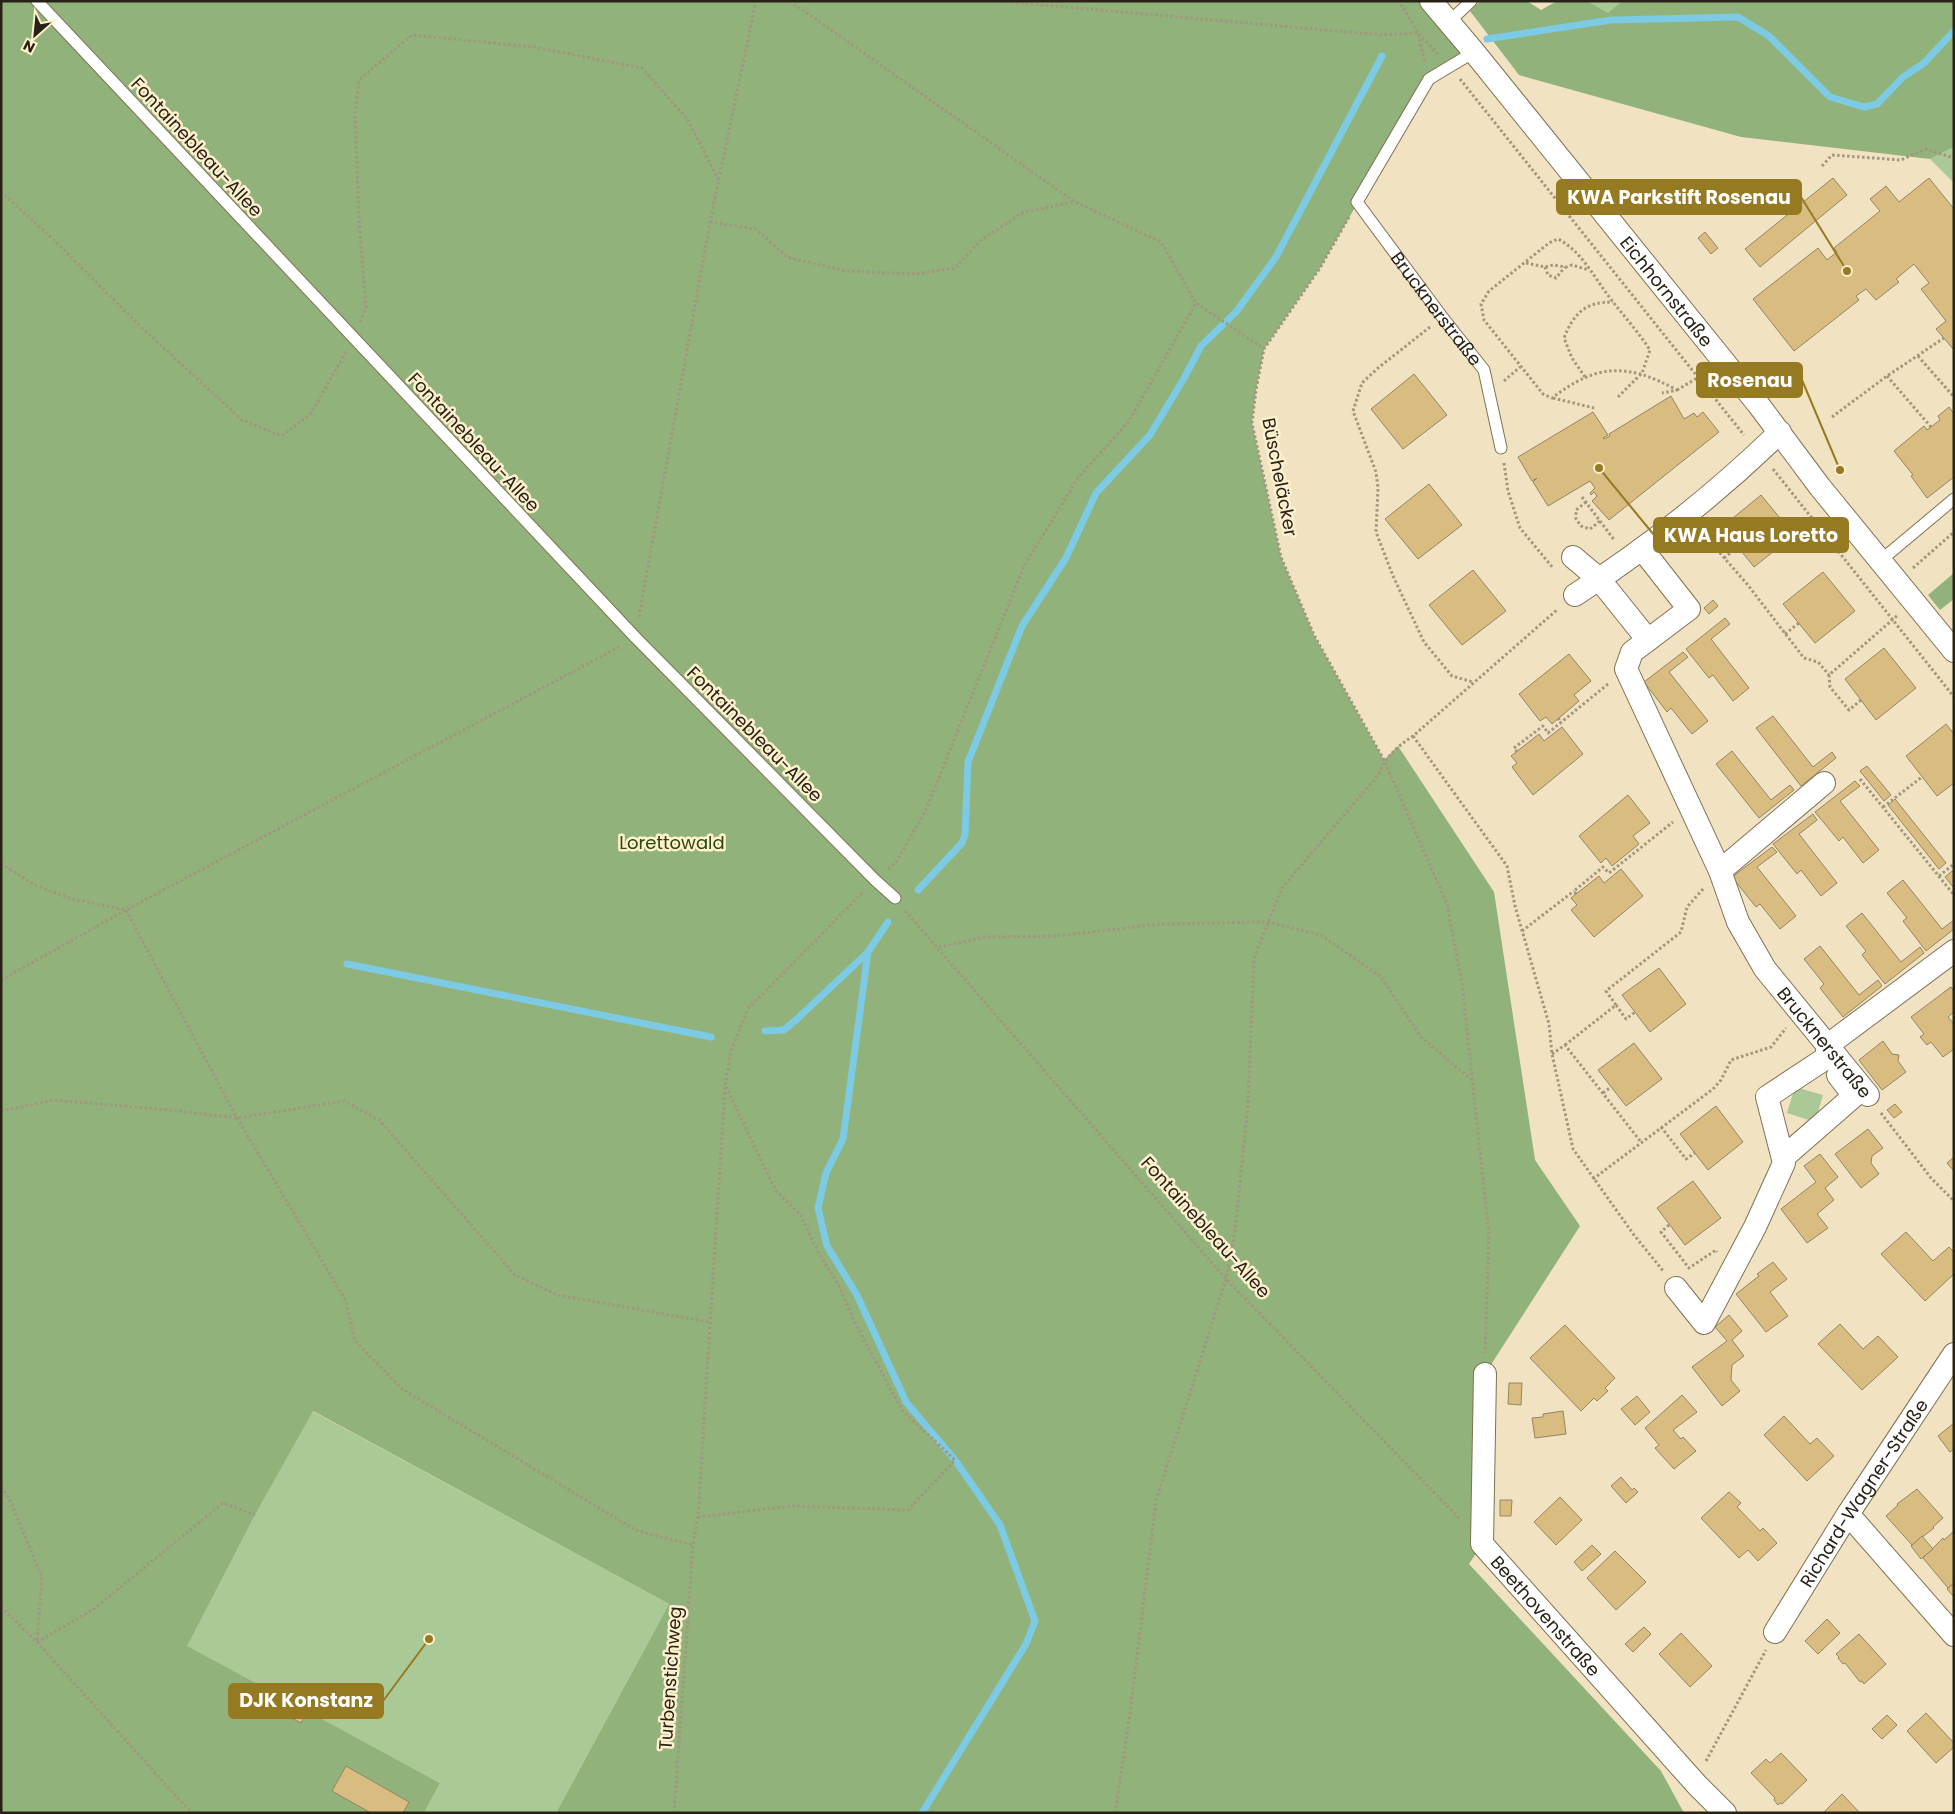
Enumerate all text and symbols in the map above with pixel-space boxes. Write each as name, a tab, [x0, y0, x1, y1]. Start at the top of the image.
north arrow	[10, 10, 60, 60]
text: N	[20, 35, 38, 58]
street label: Fontainebleau-Allee	[126, 72, 268, 222]
callout: KWA Parkstift Rosenau	[1557, 180, 1801, 214]
text: KWA Parkstift Rosenau	[1567, 184, 1791, 211]
street label: Eichhornstraße	[1615, 230, 1719, 352]
street label: Brucknerstraße	[1385, 246, 1488, 371]
callout: Rosenau	[1697, 363, 1802, 397]
street label: Fontainebleau-Allee	[403, 367, 545, 517]
text: Rosenau	[1707, 367, 1793, 394]
street label: Büscheläcker	[1256, 416, 1304, 539]
callout: KWA Haus Loretto	[1654, 518, 1848, 552]
text: KWA Haus Loretto	[1664, 522, 1838, 549]
street label: Fontainebleau-Allee	[682, 661, 828, 807]
park label: Lorettowald	[619, 830, 725, 855]
street label: Brucknerstraße	[1772, 981, 1878, 1103]
street label: Fontainebleau-Allee	[1136, 1151, 1276, 1303]
street label: Richard-Wagner-Straße	[1793, 1394, 1934, 1592]
street label: Beethovenstraße	[1485, 1550, 1607, 1681]
street label: Turbenstichweg	[653, 1605, 687, 1751]
callout: DJK Konstanz	[229, 1684, 383, 1718]
text: DJK Konstanz	[239, 1687, 373, 1714]

